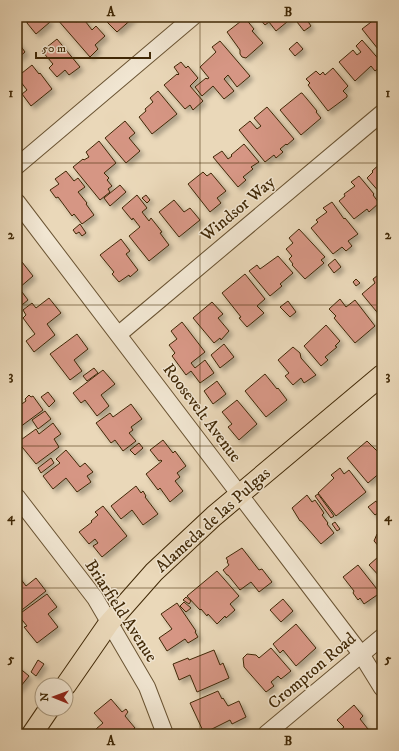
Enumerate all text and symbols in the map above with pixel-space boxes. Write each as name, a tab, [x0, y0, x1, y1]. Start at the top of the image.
text: A	[106, 4, 116, 20]
text: B	[284, 4, 292, 20]
scale bar	[36, 34, 150, 60]
text: 50 m	[42, 41, 66, 56]
text: 1	[9, 85, 14, 101]
text: 1	[386, 85, 391, 101]
street label: Windsor Way	[195, 171, 281, 247]
text: 2	[8, 227, 15, 243]
text: 2	[385, 227, 392, 243]
street label: Roosevelt Avenue	[158, 359, 246, 467]
text: 3	[9, 368, 14, 384]
text: 3	[386, 368, 391, 384]
street label: Alameda de las Pulgas	[151, 462, 275, 578]
text: 4	[6, 509, 15, 526]
text: 4	[383, 509, 392, 526]
street label: Briarfield Avenue	[80, 556, 162, 666]
street label: Crompton Road	[263, 627, 361, 714]
text: 5	[7, 651, 15, 667]
text: 5	[384, 651, 392, 667]
north arrow	[34, 677, 74, 717]
text: N	[38, 692, 52, 701]
text: A	[106, 733, 116, 749]
text: B	[284, 733, 292, 749]

